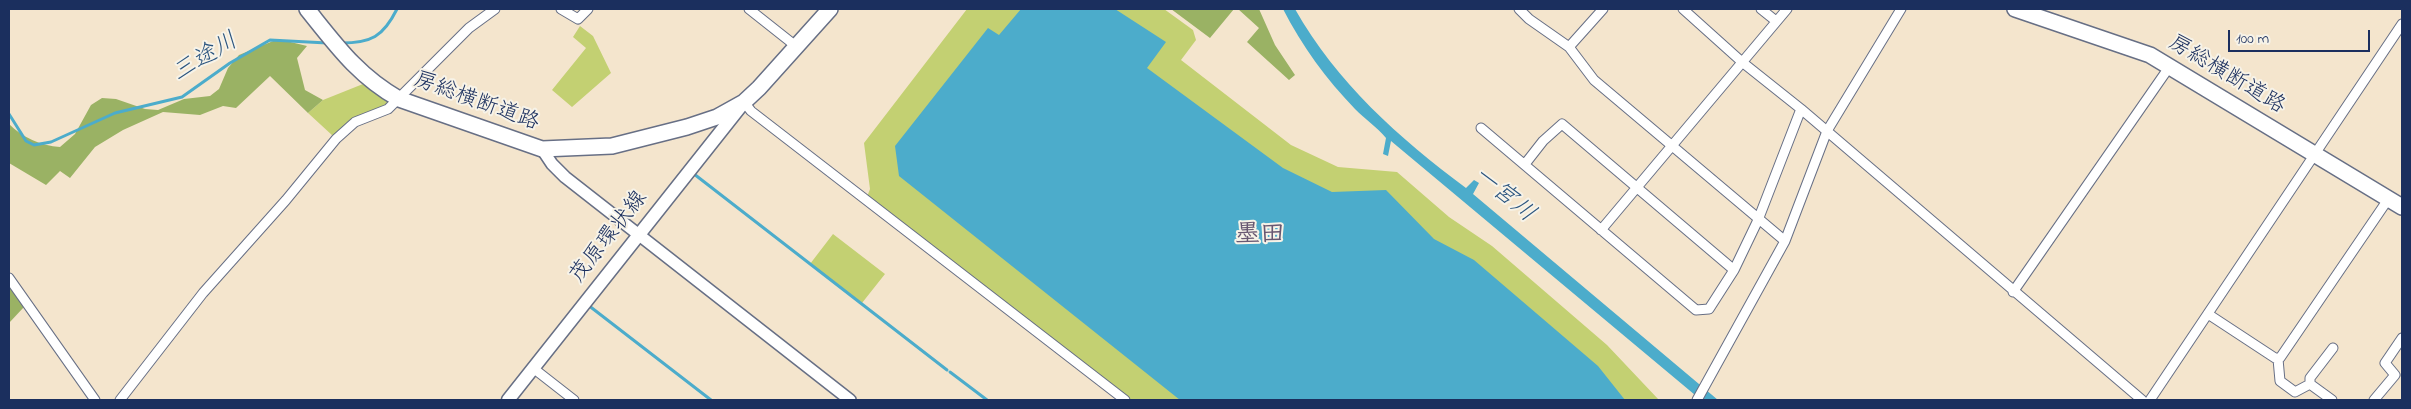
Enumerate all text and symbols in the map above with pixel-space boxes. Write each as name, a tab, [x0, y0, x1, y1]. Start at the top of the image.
scale bar	[2231, 20, 2374, 52]
water label: 三途川	[168, 28, 244, 90]
text: 100 m	[2236, 28, 2269, 50]
street label: 房総横断道路	[2163, 31, 2289, 121]
street label: 房総横断道路	[409, 68, 543, 138]
water label: 一宮川	[1466, 162, 1540, 230]
street label: 茂原環状線	[566, 187, 654, 289]
district label: 墨田	[1235, 222, 1285, 252]

